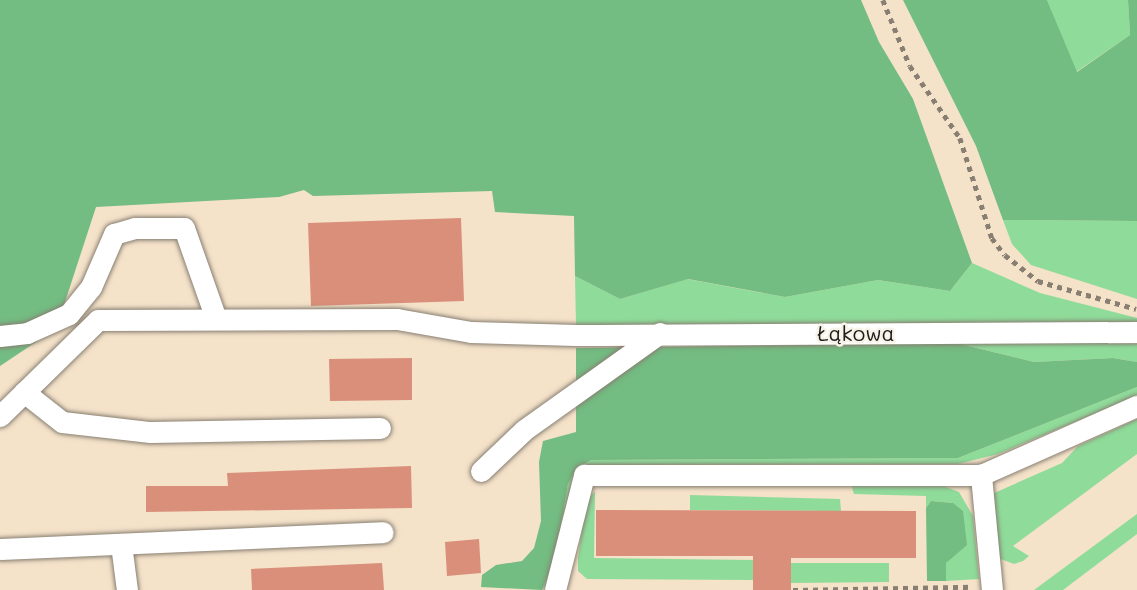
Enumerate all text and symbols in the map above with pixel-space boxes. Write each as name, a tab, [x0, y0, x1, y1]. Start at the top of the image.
street label: Łąkowa	[817, 320, 895, 346]

